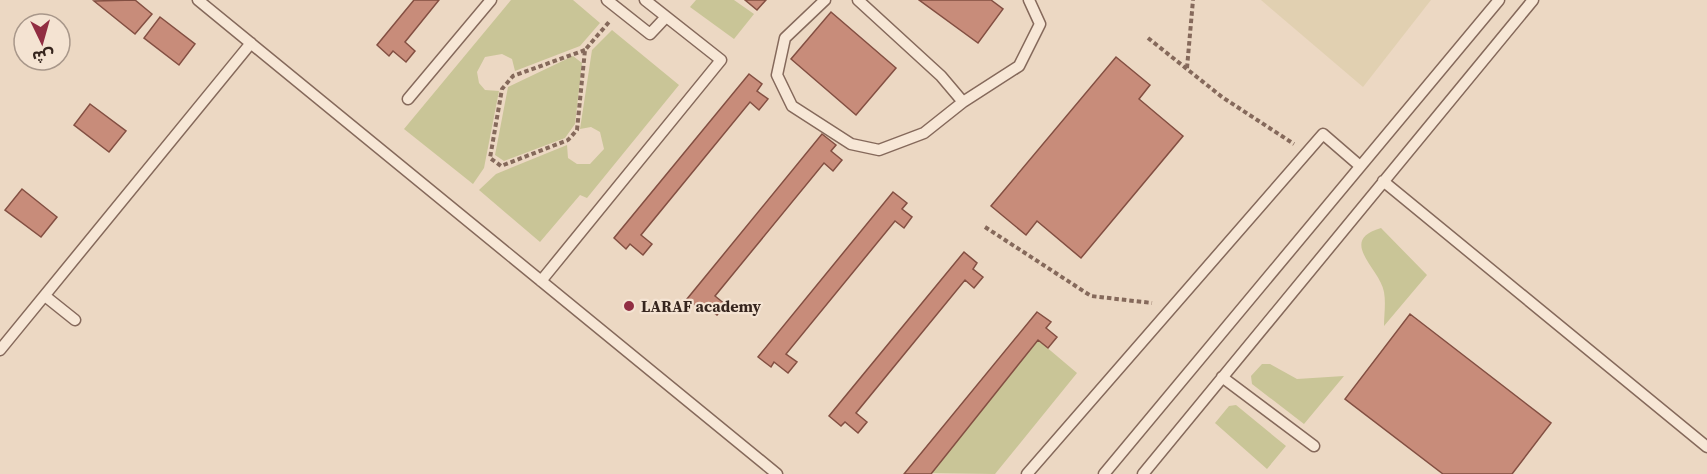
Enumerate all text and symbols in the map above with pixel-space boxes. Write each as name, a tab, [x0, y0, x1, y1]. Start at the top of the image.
north arrow	[12, 12, 72, 72]
text: ش	[31, 45, 55, 69]
place label: LARAF academy	[641, 295, 762, 317]
marker: LARAF academy	[622, 299, 636, 313]

